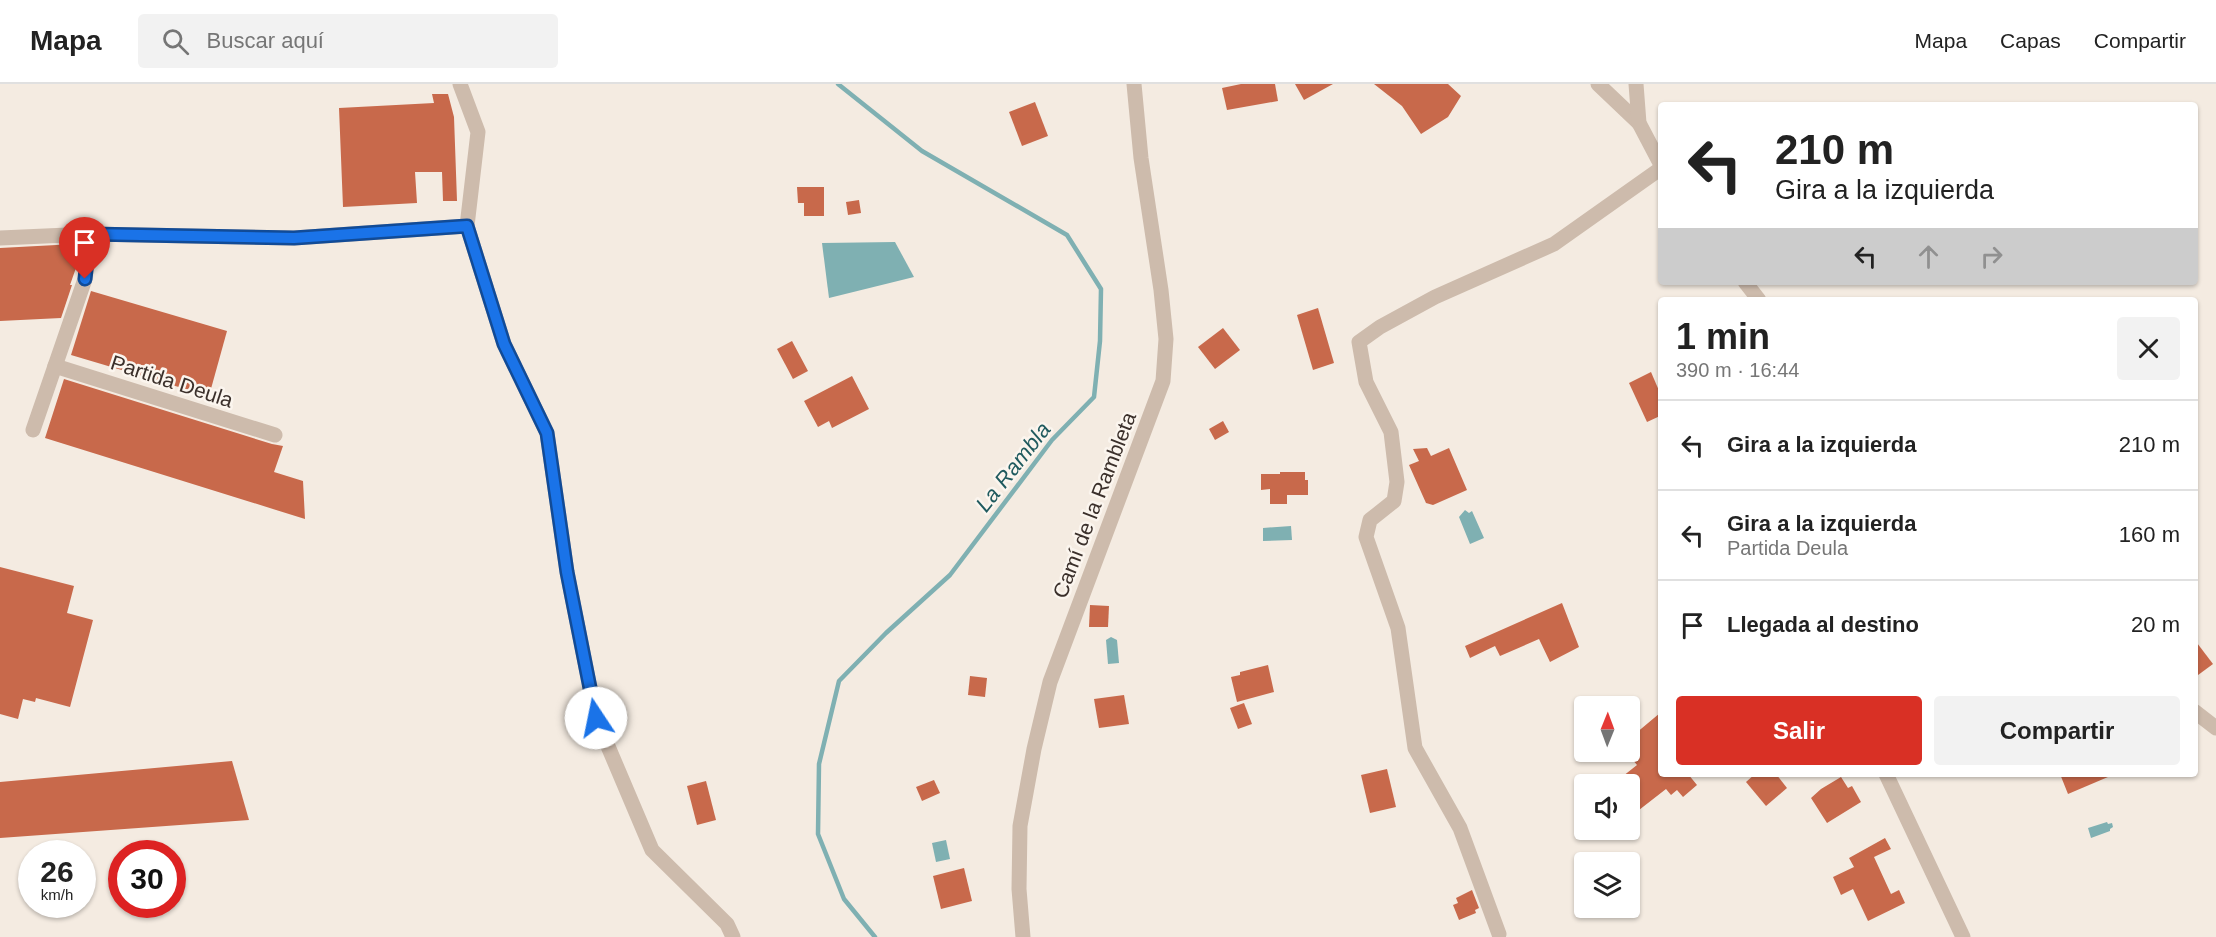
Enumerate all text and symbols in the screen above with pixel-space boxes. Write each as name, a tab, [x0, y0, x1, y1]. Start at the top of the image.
search box	[138, 14, 558, 68]
text: Mapa	[30, 25, 102, 56]
icon: search	[159, 25, 192, 58]
text: Buscar aquí	[207, 28, 324, 53]
text: Mapa	[1915, 29, 1967, 52]
text: Capas	[2000, 29, 2061, 52]
text: Compartir	[2094, 29, 2186, 52]
icon: left	[1676, 126, 1754, 204]
text: 210 m	[1775, 126, 1894, 173]
text: Gira a la izquierda	[1775, 175, 1994, 205]
pin	[59, 217, 110, 279]
icon: arrive	[68, 226, 101, 259]
icon: left	[1849, 240, 1882, 273]
icon: ahead	[1912, 240, 1945, 273]
icon: right	[1975, 240, 2008, 273]
text: 1 min	[1676, 316, 1770, 357]
button: close	[2117, 317, 2180, 380]
street label: Partida Deula	[108, 350, 236, 412]
text: 390 m · 16:44	[1676, 359, 1799, 381]
street label: Camí de la Rambleta	[1048, 409, 1140, 601]
water label: La Rambla	[970, 417, 1056, 517]
icon: left	[1676, 429, 1709, 462]
text: Gira a la izquierda	[1727, 432, 1917, 457]
text: 210 m	[2119, 432, 2180, 457]
text: Gira a la izquierda	[1727, 511, 1917, 536]
icon: left	[1676, 519, 1709, 552]
text: 160 m	[2119, 522, 2180, 547]
text: Partida Deula	[1727, 537, 1848, 559]
icon: arrive	[1676, 609, 1709, 642]
text: Llegada al destino	[1727, 612, 1919, 637]
text: 20 m	[2131, 612, 2180, 637]
position arrow	[564, 686, 628, 750]
north arrow	[1574, 696, 1640, 762]
map controls	[1574, 696, 1640, 918]
button: Salir	[1676, 696, 1922, 765]
button: Compartir	[1934, 696, 2180, 765]
button: sound	[1574, 774, 1640, 840]
speed limit sign: 30	[108, 840, 186, 918]
button: layers	[1574, 852, 1640, 918]
text: 26	[40, 855, 74, 888]
text: km/h	[41, 886, 73, 903]

